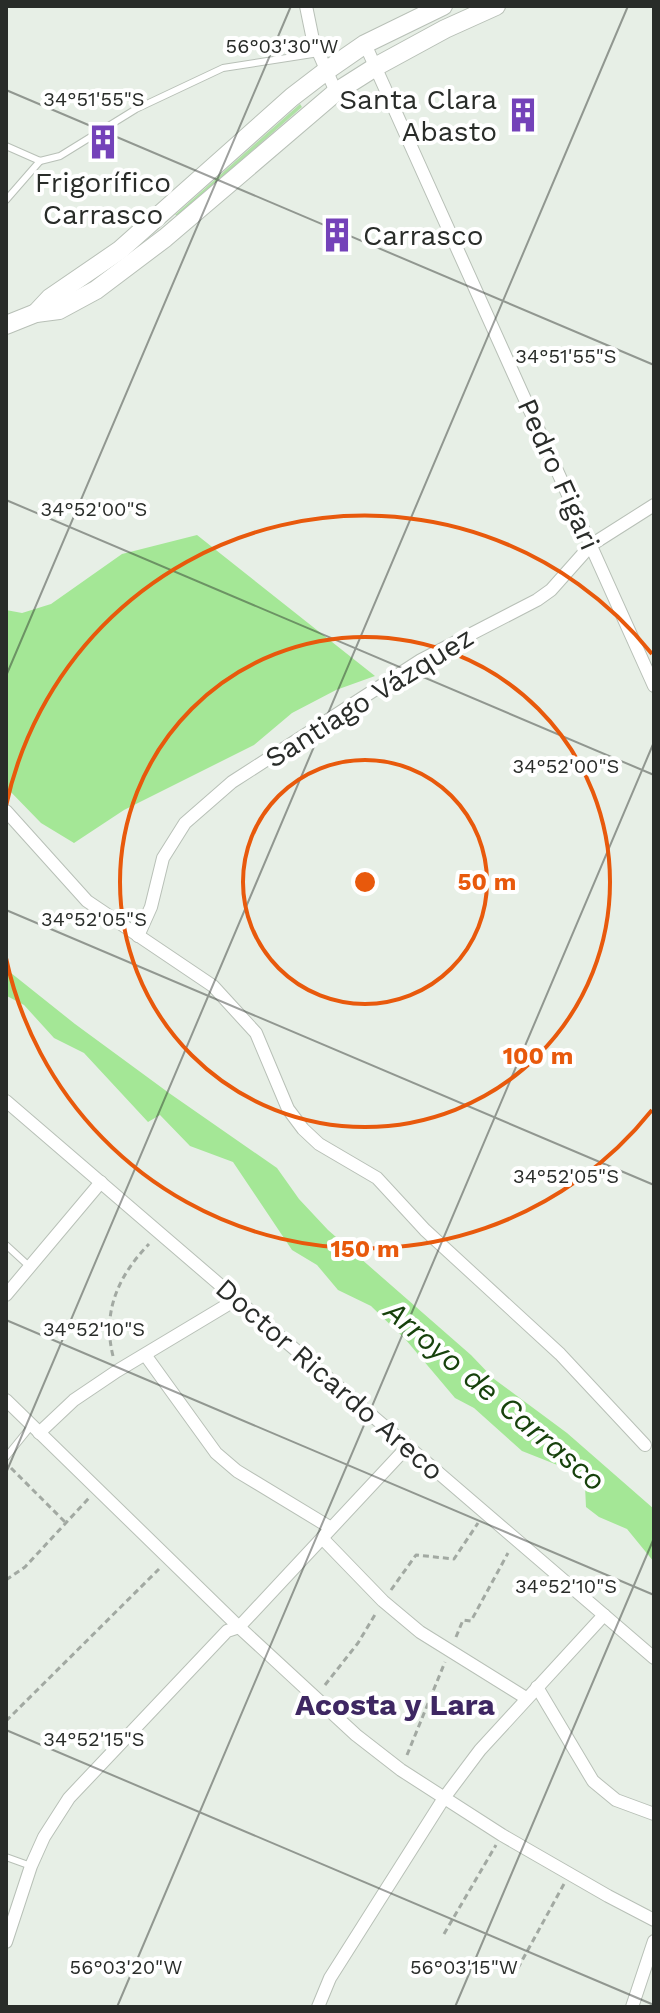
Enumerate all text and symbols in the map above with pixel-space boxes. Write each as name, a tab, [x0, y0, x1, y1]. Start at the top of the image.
text: 56°03'30"W	[226, 34, 338, 58]
place label: Santa Clara Abasto	[339, 83, 497, 148]
text: 34°51'55"S	[43, 87, 145, 111]
building icon: Santa Clara Abasto	[504, 96, 542, 134]
building icon: Frigorífico Carrasco	[84, 123, 122, 161]
place label: Frigorífico Carrasco	[35, 166, 171, 231]
building icon: Carrasco	[318, 216, 356, 254]
place label: Carrasco	[363, 219, 484, 252]
text: 34°51'55"S	[515, 344, 617, 368]
street label: Pedro Figari	[511, 393, 607, 555]
text: 34°52'00"S	[41, 497, 147, 521]
street label: Santiago Vázquez	[259, 620, 479, 775]
text: 34°52'00"S	[513, 754, 619, 778]
centre of rings	[351, 868, 379, 896]
text: 50 m	[458, 868, 516, 896]
text: 34°52'05"S	[41, 907, 147, 931]
text: 100 m	[503, 1042, 573, 1070]
text: 34°52'05"S	[513, 1164, 619, 1188]
text: 150 m	[330, 1235, 400, 1263]
street label: Doctor Ricardo Areco	[209, 1272, 450, 1487]
water label: Arroyo de Carrasco	[376, 1292, 613, 1498]
text: 34°52'10"S	[43, 1317, 145, 1341]
text: 34°52'10"S	[515, 1574, 617, 1598]
district label: Acosta y Lara	[295, 1687, 496, 1722]
text: 34°52'15"S	[43, 1727, 145, 1751]
text: 56°03'20"W	[70, 1955, 182, 1979]
text: 56°03'15"W	[410, 1955, 518, 1979]

